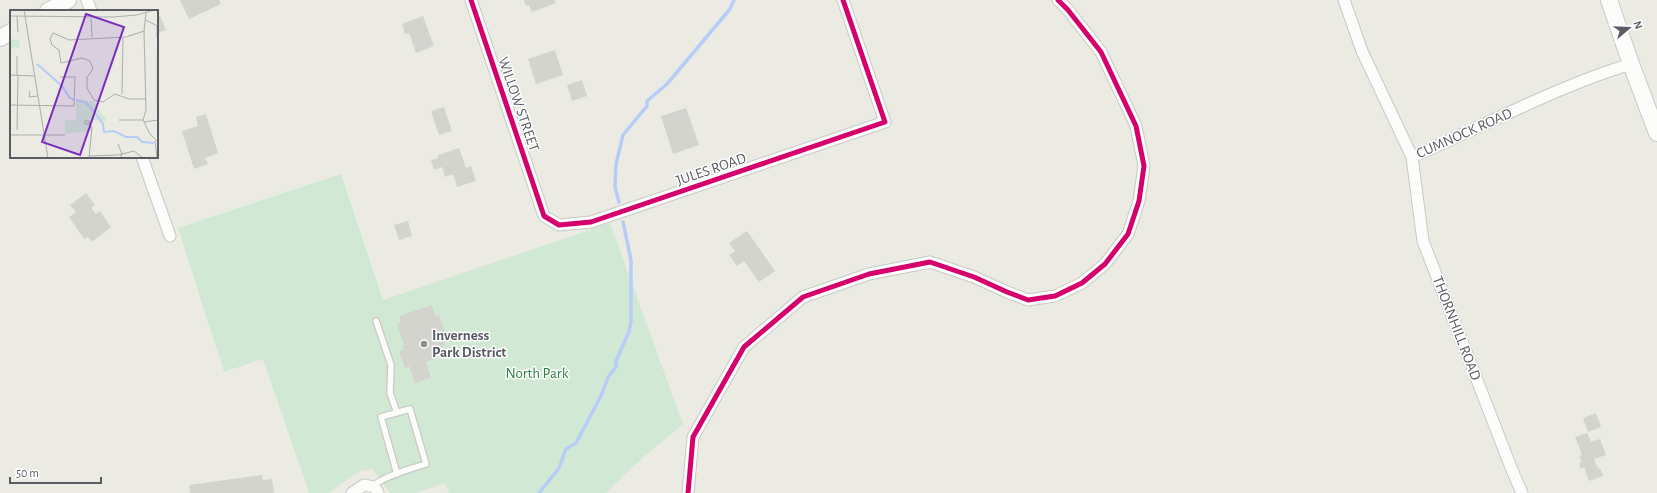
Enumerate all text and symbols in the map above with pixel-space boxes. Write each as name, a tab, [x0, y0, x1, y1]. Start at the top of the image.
north arrow	[1609, 8, 1649, 48]
inset map	[10, 10, 158, 158]
text: N	[1632, 19, 1644, 30]
street label: WILLOW STREET	[495, 55, 542, 154]
street label: CUMNOCK ROAD	[1414, 106, 1515, 161]
street label: JULES ROAD	[674, 150, 748, 188]
street label: THORNHILL ROAD	[1430, 274, 1483, 383]
place label: Inverness Park District	[432, 328, 506, 360]
marker: Inverness Park District	[419, 339, 429, 349]
park label: North Park	[506, 366, 569, 381]
scale bar	[10, 459, 101, 485]
text: 50 m	[16, 467, 39, 479]

